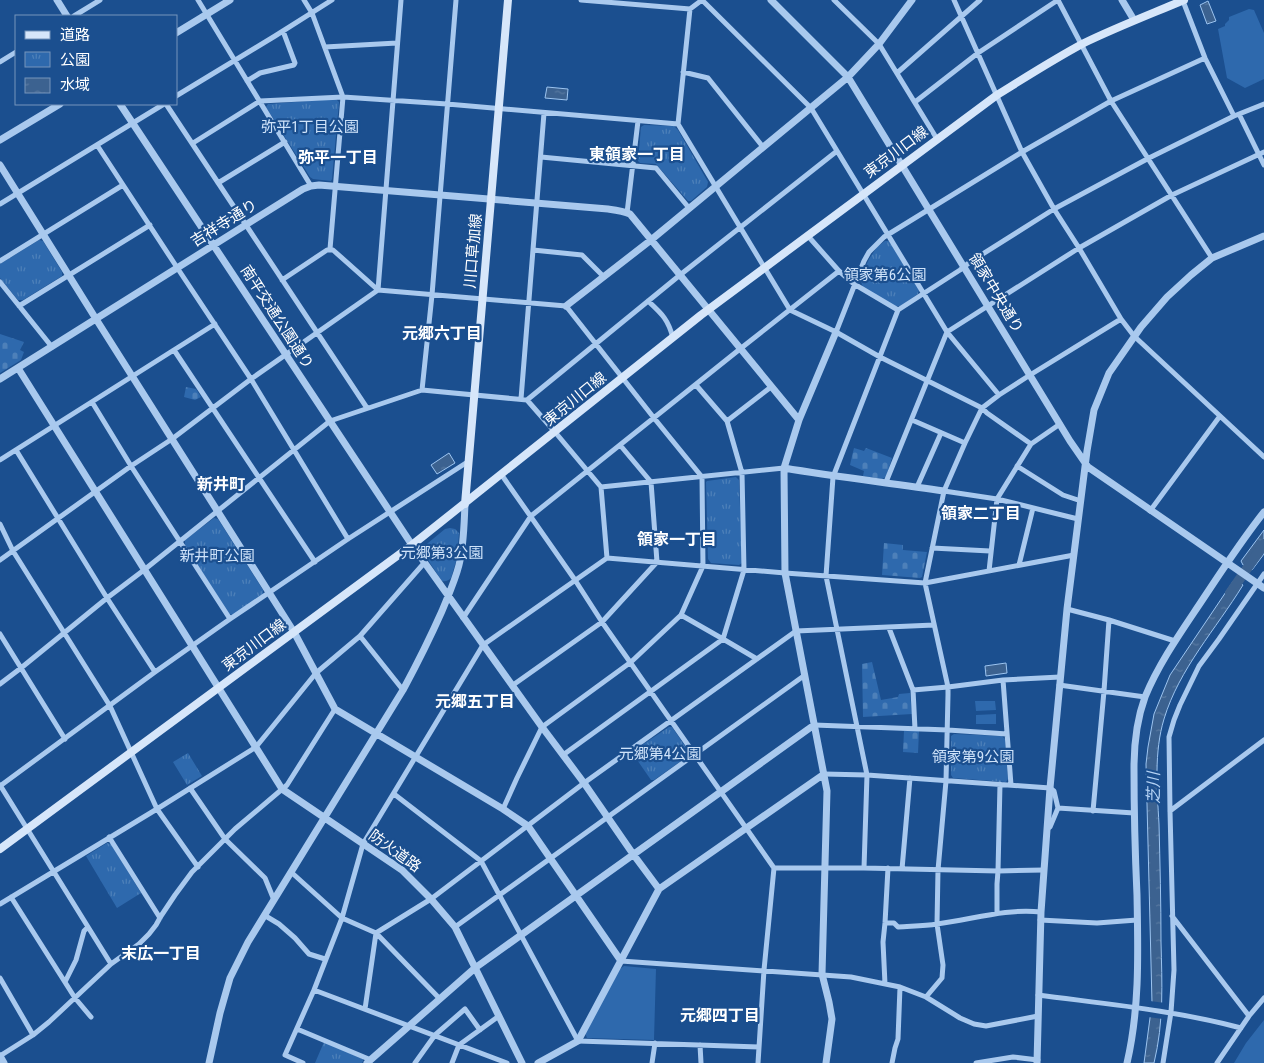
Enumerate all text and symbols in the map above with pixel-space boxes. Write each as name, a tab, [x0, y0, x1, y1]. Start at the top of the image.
legend	[15, 15, 178, 105]
text: 道路	[60, 26, 90, 44]
text: 公園	[60, 51, 90, 69]
text: 水域	[60, 76, 90, 94]
park label: 弥平1丁目公園	[261, 118, 359, 136]
street label: 東京川口線	[861, 122, 931, 182]
district label: 東領家一丁目	[589, 145, 685, 164]
district label: 弥平一丁目	[298, 148, 378, 167]
street label: 吉祥寺通り	[187, 195, 261, 251]
street label: 川口草加線	[461, 213, 485, 289]
street label: 領家中央通り	[965, 250, 1027, 336]
street label: 南平交通公園通り	[237, 262, 317, 372]
park label: 領家第6公園	[844, 266, 926, 284]
district label: 元郷六丁目	[402, 324, 482, 343]
street label: 東京川口線	[540, 368, 610, 430]
district label: 新井町	[197, 475, 245, 494]
district label: 領家二丁目	[941, 504, 1021, 523]
district label: 領家一丁目	[637, 530, 717, 549]
park label: 元郷第3公園	[401, 544, 483, 562]
park label: 新井町公園	[179, 547, 255, 565]
street label: 東京川口線	[219, 615, 289, 675]
district label: 元郷五丁目	[435, 692, 515, 711]
park label: 元郷第4公園	[619, 745, 701, 763]
park label: 領家第9公園	[932, 748, 1014, 766]
water label: 芝川	[1144, 770, 1163, 804]
street label: 防火道路	[365, 826, 425, 876]
district label: 末広一丁目	[121, 944, 201, 963]
district label: 元郷四丁目	[680, 1006, 760, 1025]

